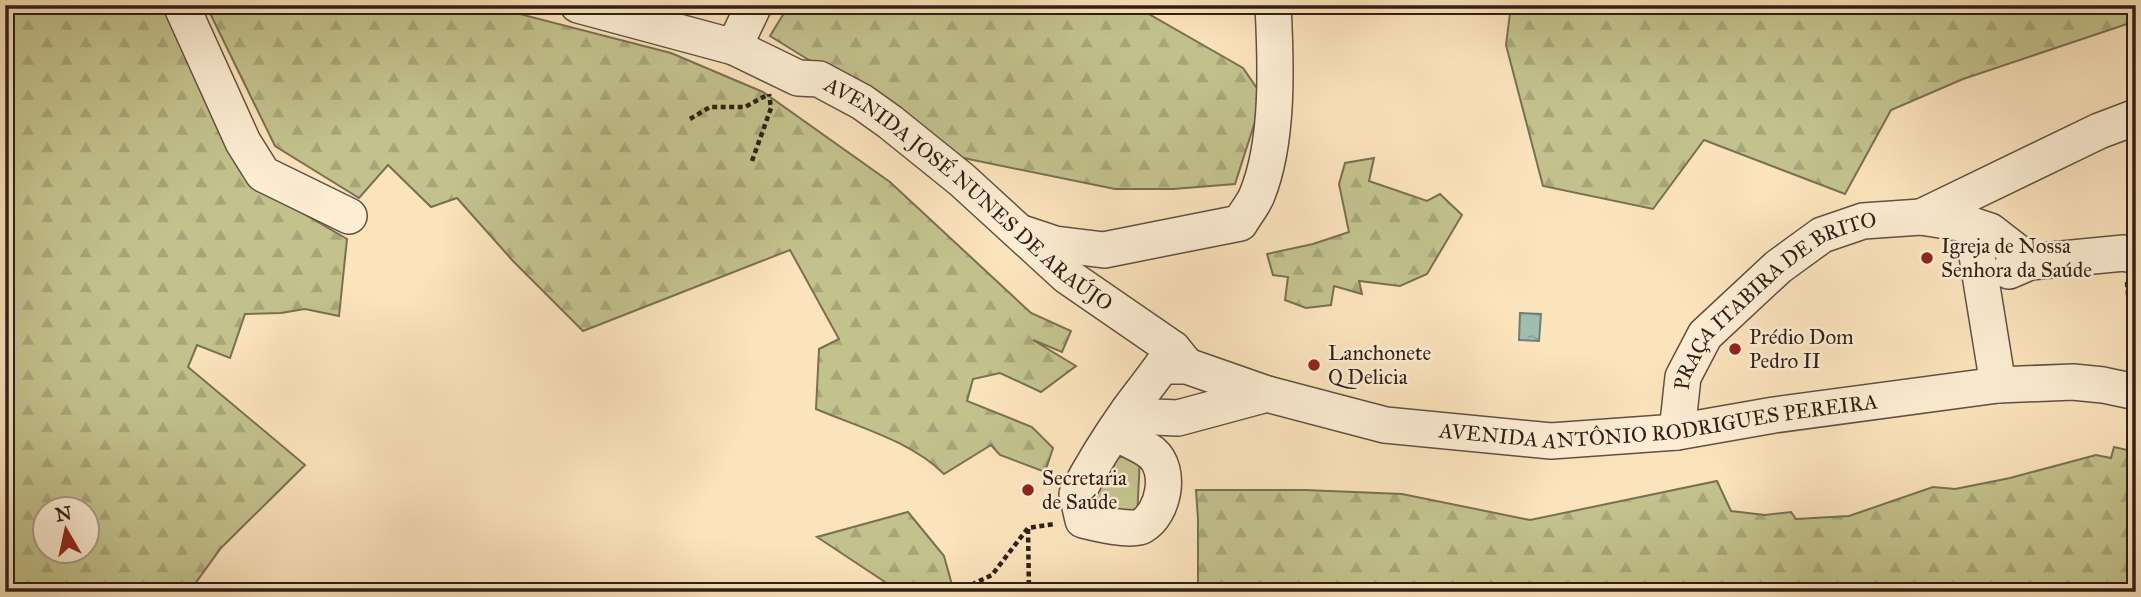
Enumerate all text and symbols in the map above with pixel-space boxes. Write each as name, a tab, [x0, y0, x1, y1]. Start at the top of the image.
street label: AVENIDA JOSÉ NUNES DE ARAÚJO	[819, 71, 1118, 317]
street label: PRAÇA ITABIRA DE BRITO	[1669, 207, 1877, 391]
place label: Igreja de Nossa Senhora da Saúde	[1941, 233, 2092, 283]
marker: Igreja de Nossa Senhora da Saúde	[1919, 250, 1935, 266]
place label: Prédio Dom Pedro II	[1749, 324, 1854, 374]
place label: Lanchonete Q Delicia	[1328, 340, 1431, 390]
marker: Prédio Dom Pedro II	[1727, 341, 1743, 357]
marker: Lanchonete Q Delicia	[1306, 357, 1322, 373]
street label: AVENIDA ANTÔNIO RODRIGUES PEREIRA	[1437, 388, 1879, 454]
place label: Secretaria de Saúde	[1042, 465, 1127, 515]
marker: Secretaria de Saúde	[1020, 482, 1036, 498]
north arrow	[32, 496, 102, 566]
text: N	[54, 501, 73, 526]

